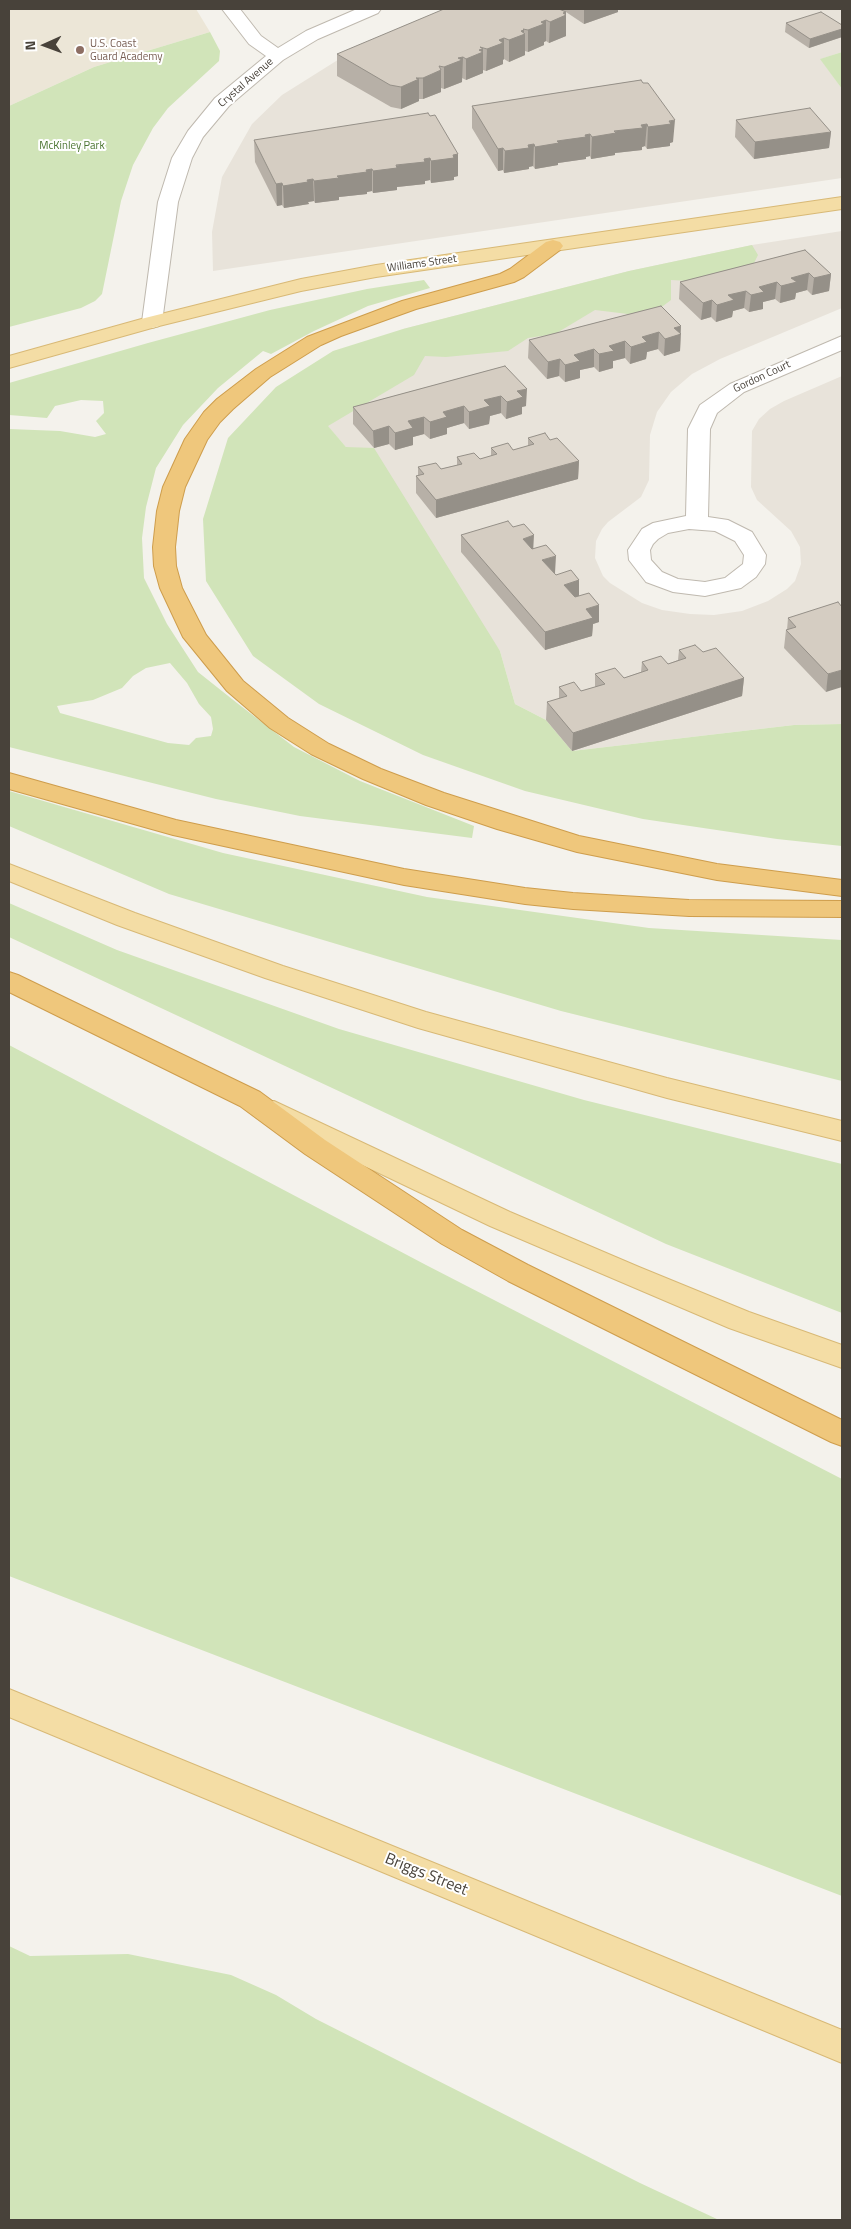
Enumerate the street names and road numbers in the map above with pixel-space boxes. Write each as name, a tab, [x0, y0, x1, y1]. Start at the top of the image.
street label: Crystal Avenue	[216, 55, 276, 111]
street label: Williams Street	[386, 253, 458, 275]
street label: Gordon Court	[731, 358, 793, 396]
street label: Briggs Street	[382, 1850, 470, 1900]

